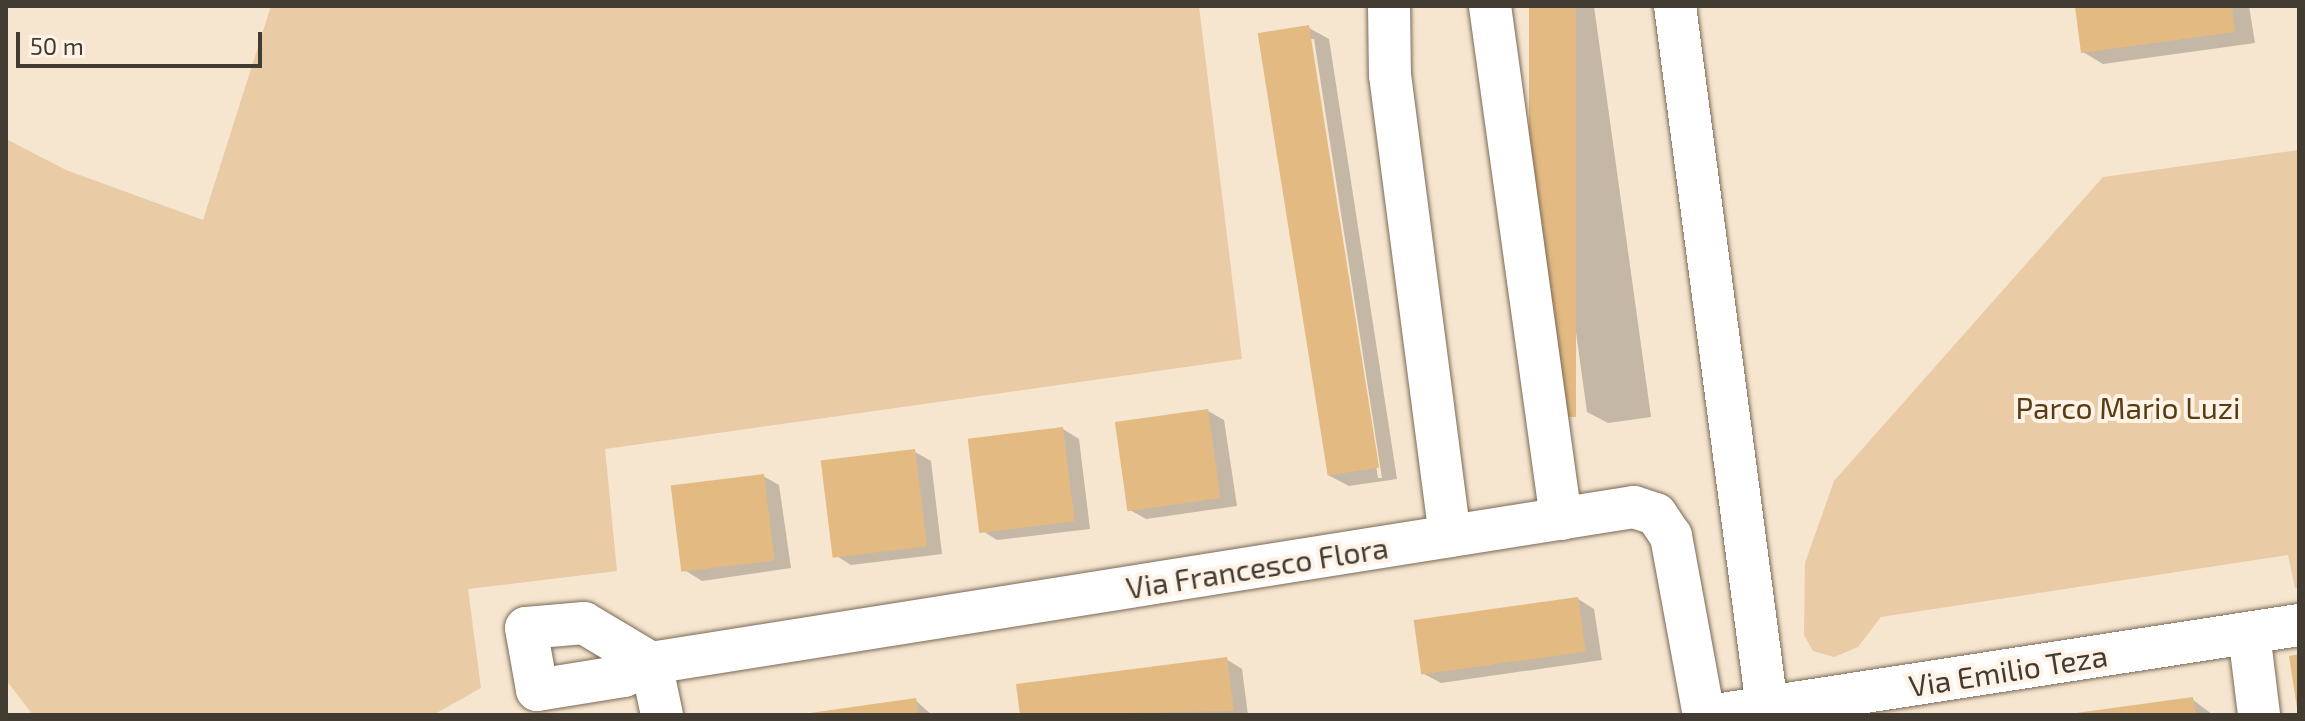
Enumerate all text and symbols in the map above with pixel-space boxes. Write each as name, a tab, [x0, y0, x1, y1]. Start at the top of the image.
scale bar	[20, 16, 266, 66]
text: 50 m	[30, 31, 84, 60]
park label: Parco Mario Luzi	[2015, 389, 2241, 425]
street label: Via Francesco Flora	[1123, 528, 1391, 606]
street label: Via Emilio Teza	[1906, 636, 2110, 704]

